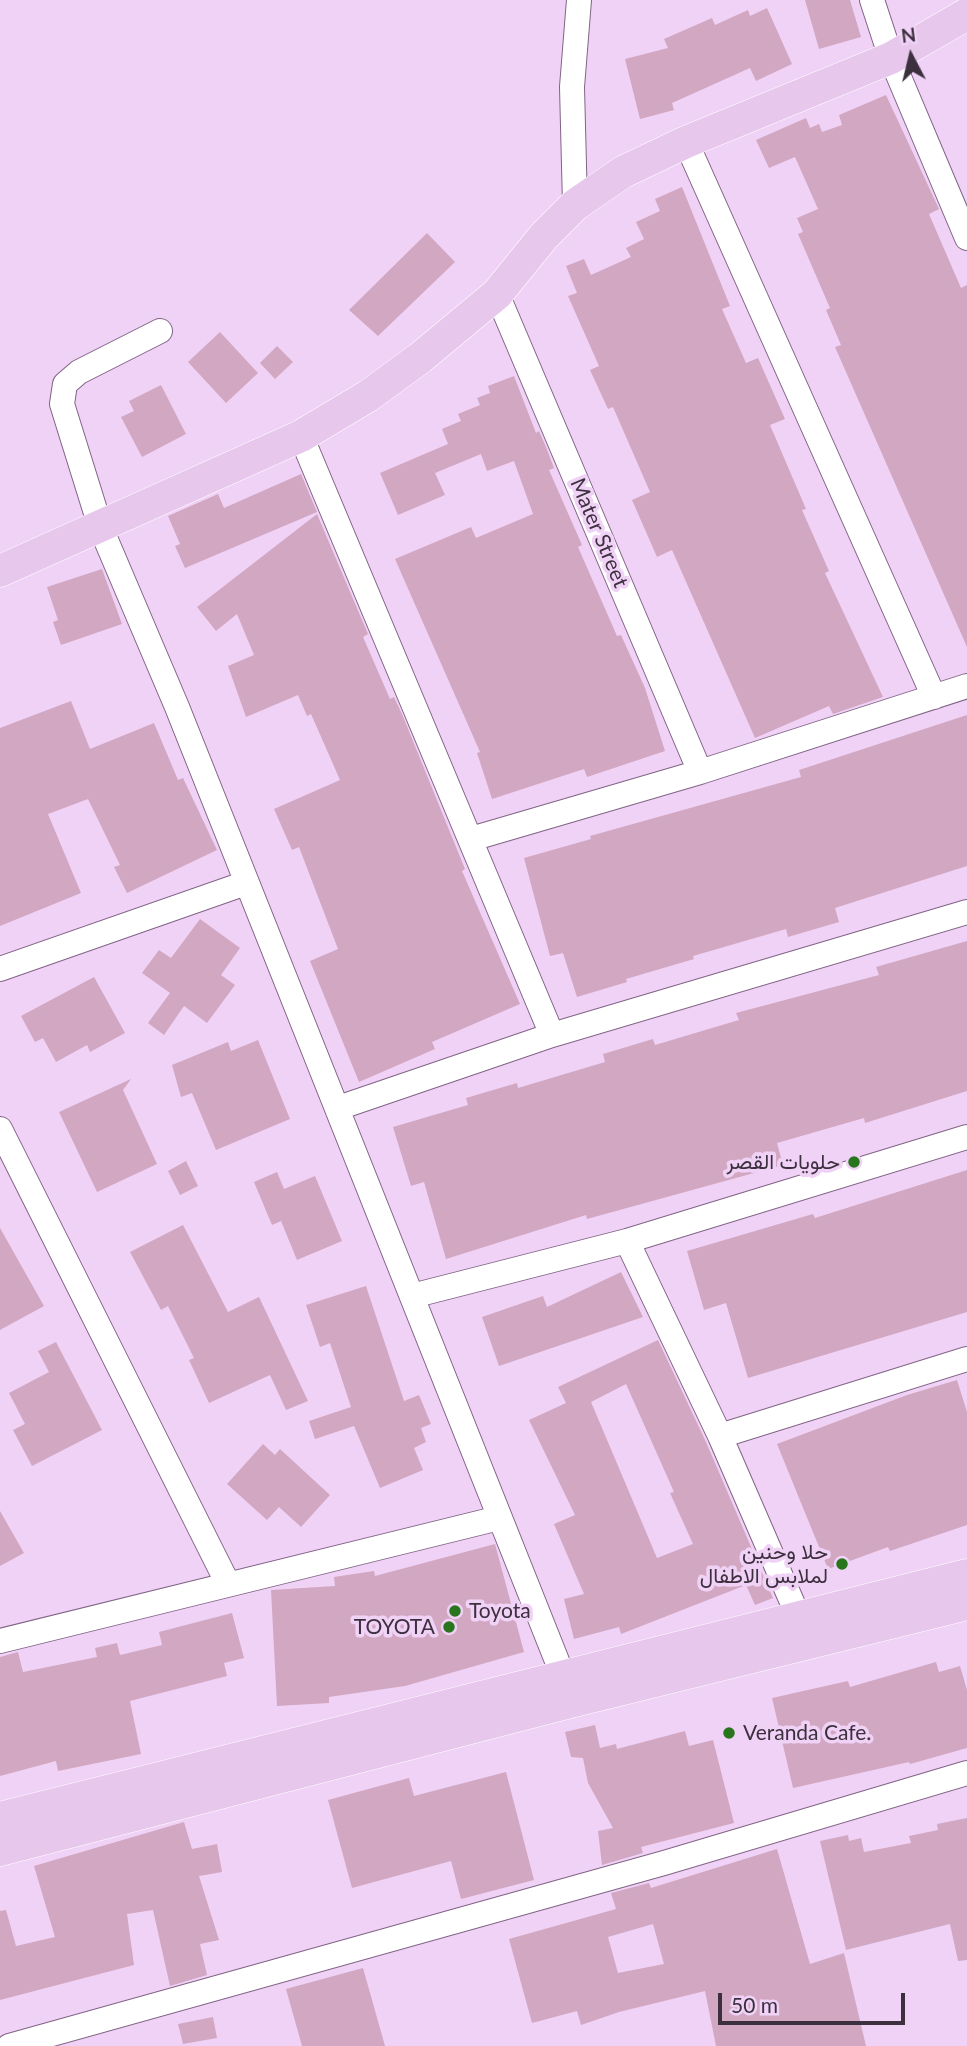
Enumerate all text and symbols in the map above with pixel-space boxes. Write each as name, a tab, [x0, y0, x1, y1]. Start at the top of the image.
north arrow	[876, 21, 946, 91]
text: N	[900, 22, 917, 47]
street label: Mater Street	[565, 475, 633, 591]
place label: حلويات القصر	[727, 1149, 840, 1175]
marker: حلويات القصر	[846, 1154, 862, 1170]
place label: حلا وحنين لملابس الاطفال	[700, 1539, 828, 1589]
marker: حلا وحنين لملابس الاطفال	[834, 1556, 850, 1572]
place label: Toyota	[469, 1598, 531, 1624]
marker: Toyota	[447, 1603, 463, 1619]
place label: TOYOTA	[354, 1614, 435, 1640]
marker: TOYOTA	[441, 1619, 457, 1635]
place label: Veranda Cafe.	[743, 1720, 871, 1746]
marker: Veranda Cafe.	[721, 1725, 737, 1741]
scale bar	[722, 1980, 909, 2024]
text: 50 m	[731, 1992, 778, 2017]

